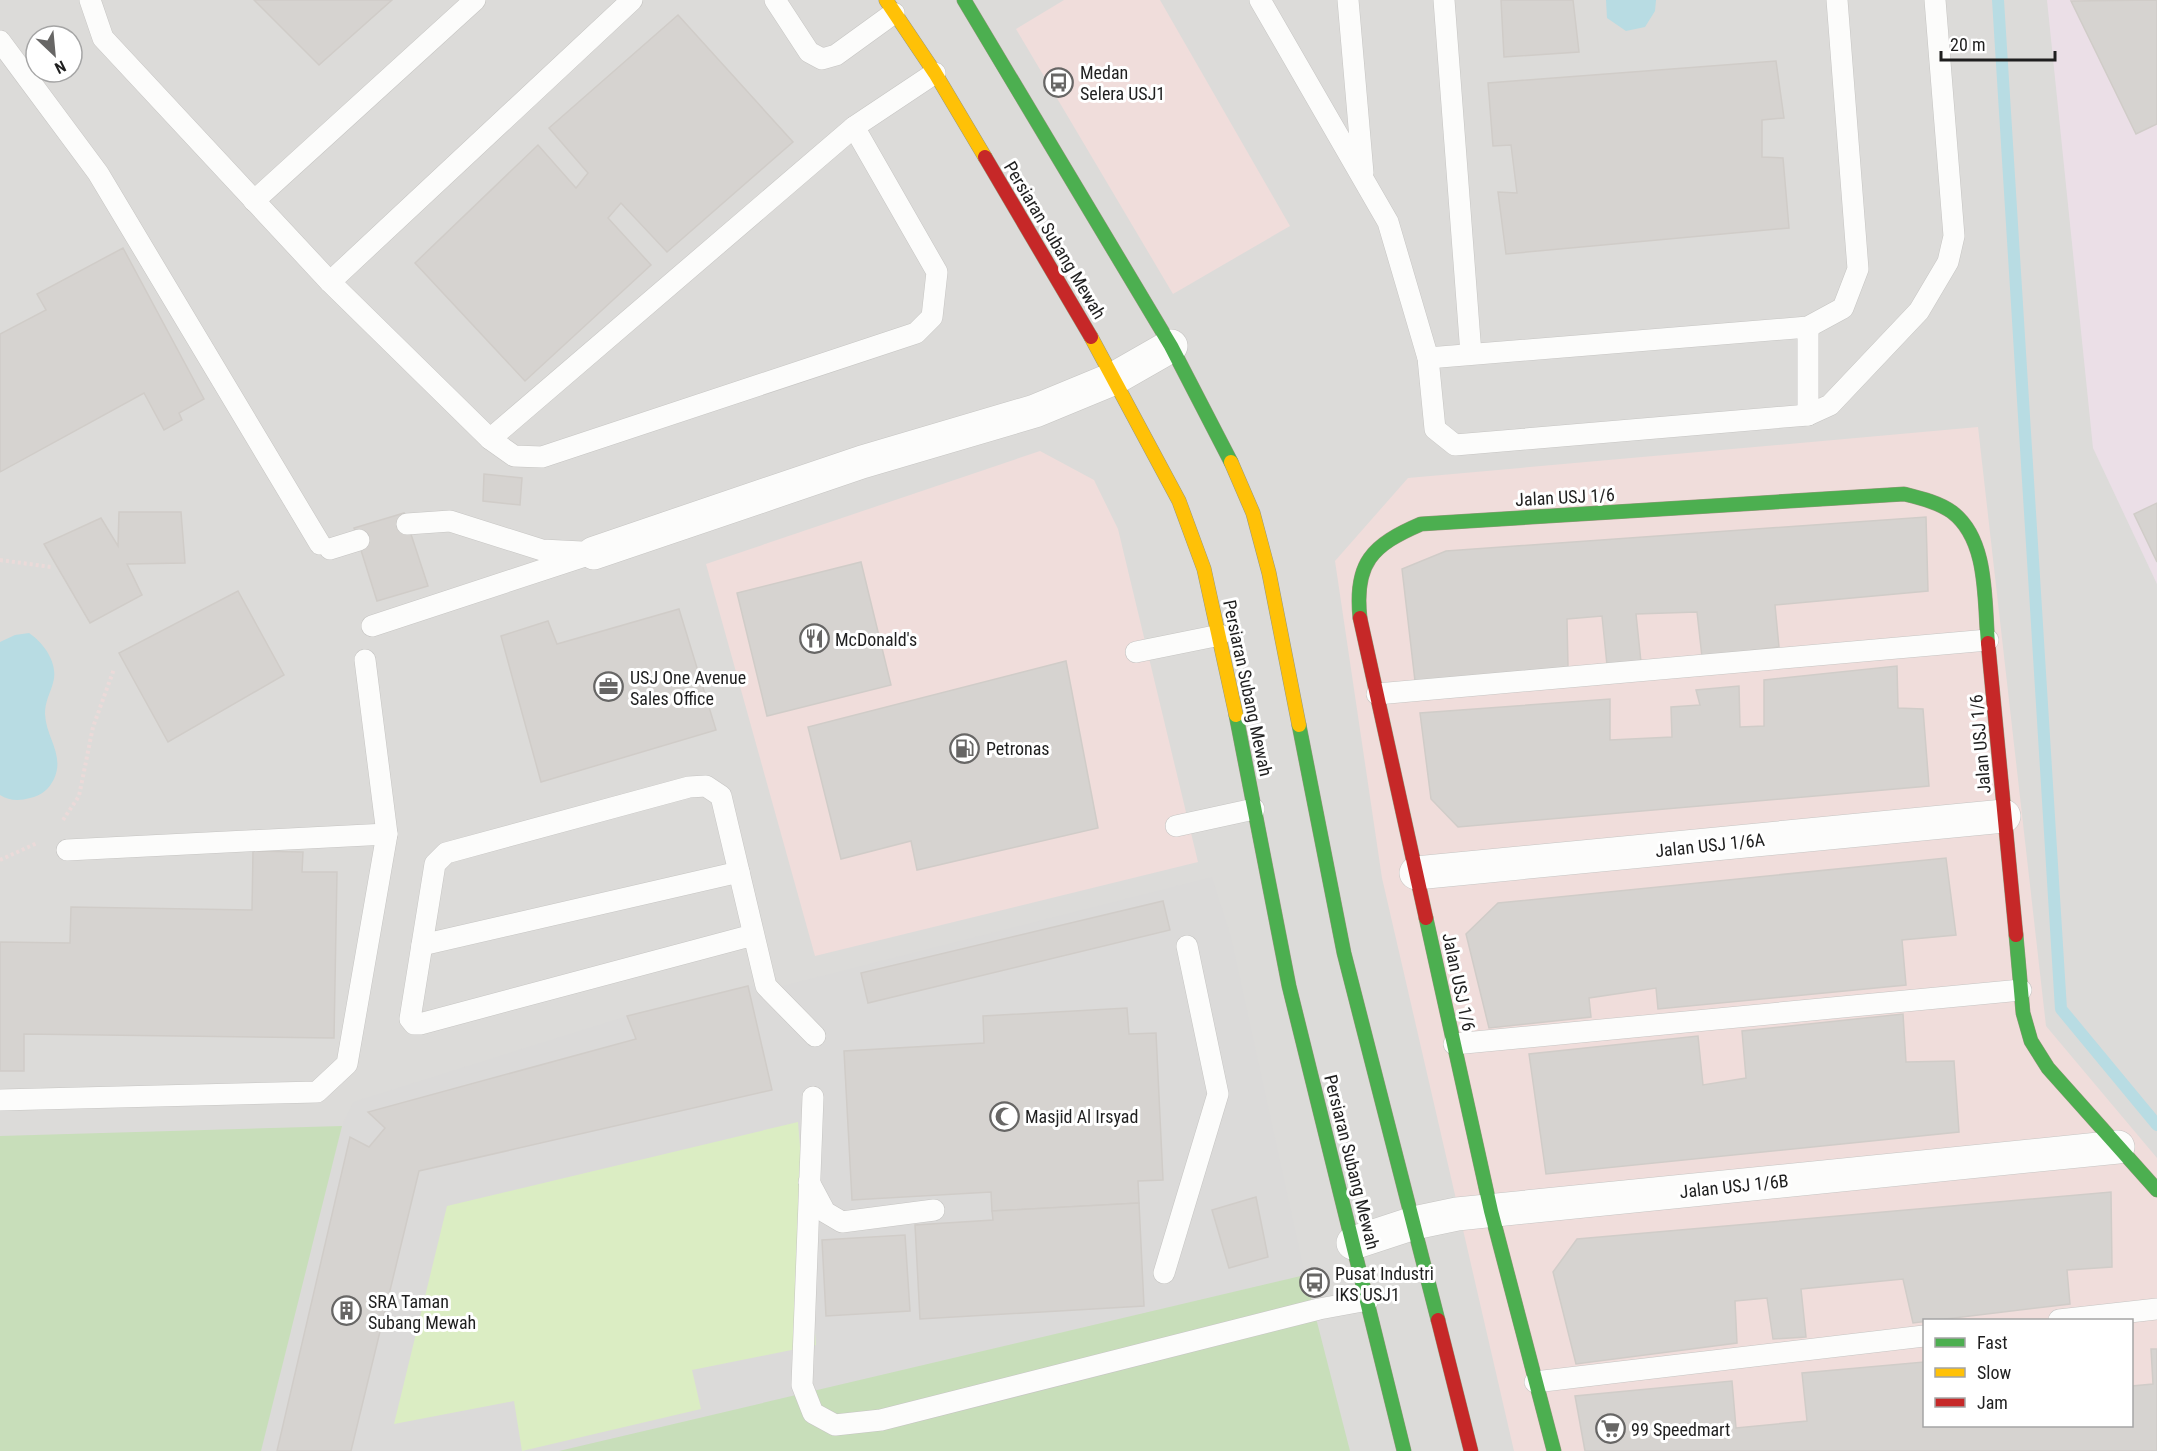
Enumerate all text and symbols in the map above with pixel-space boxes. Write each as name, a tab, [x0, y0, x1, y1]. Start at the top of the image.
north arrow	[24, 24, 84, 84]
scale bar	[1941, 24, 2055, 62]
text: 20 m	[1950, 34, 1985, 55]
text: N	[52, 56, 69, 78]
place label: Medan Selera USJ1	[1080, 62, 1165, 104]
bus stop icon: Medan Selera USJ1	[1043, 66, 1075, 98]
street label: Persiaran Subang Mewah	[1000, 158, 1110, 322]
street label: Jalan USJ 1/6	[1515, 484, 1615, 510]
street label: Persiaran Subang Mewah	[1219, 598, 1277, 778]
restaurant icon: McDonald's	[798, 623, 830, 655]
place label: McDonald's	[835, 629, 917, 650]
place label: USJ One Avenue Sales Office	[630, 667, 746, 709]
office icon: USJ One Avenue Sales Office	[593, 671, 625, 703]
street label: Jalan USJ 1/6	[1965, 693, 1995, 795]
fuel station icon: Petronas	[949, 732, 981, 764]
place label: Petronas	[986, 738, 1050, 759]
street label: Jalan USJ 1/6A	[1654, 829, 1766, 861]
street label: Jalan USJ 1/6	[1438, 931, 1480, 1033]
street label: Persiaran Subang Mewah	[1320, 1072, 1384, 1252]
mosque icon: Masjid Al Irsyad	[988, 1100, 1020, 1132]
place label: Masjid Al Irsyad	[1025, 1106, 1138, 1127]
street label: Jalan USJ 1/6B	[1678, 1170, 1790, 1202]
place label: Pusat Industri IKS USJ1	[1335, 1263, 1434, 1305]
bus stop icon: Pusat Industri IKS USJ1	[1298, 1267, 1330, 1299]
place label: SRA Taman Subang Mewah	[368, 1291, 476, 1333]
building icon: SRA Taman Subang Mewah	[331, 1295, 363, 1327]
legend	[1923, 1319, 2133, 1427]
text: Fast	[1977, 1332, 2008, 1353]
text: Slow	[1977, 1362, 2012, 1383]
text: Jam	[1977, 1392, 2008, 1413]
supermarket icon: 99 Speedmart	[1594, 1413, 1626, 1445]
place label: 99 Speedmart	[1631, 1419, 1730, 1440]

